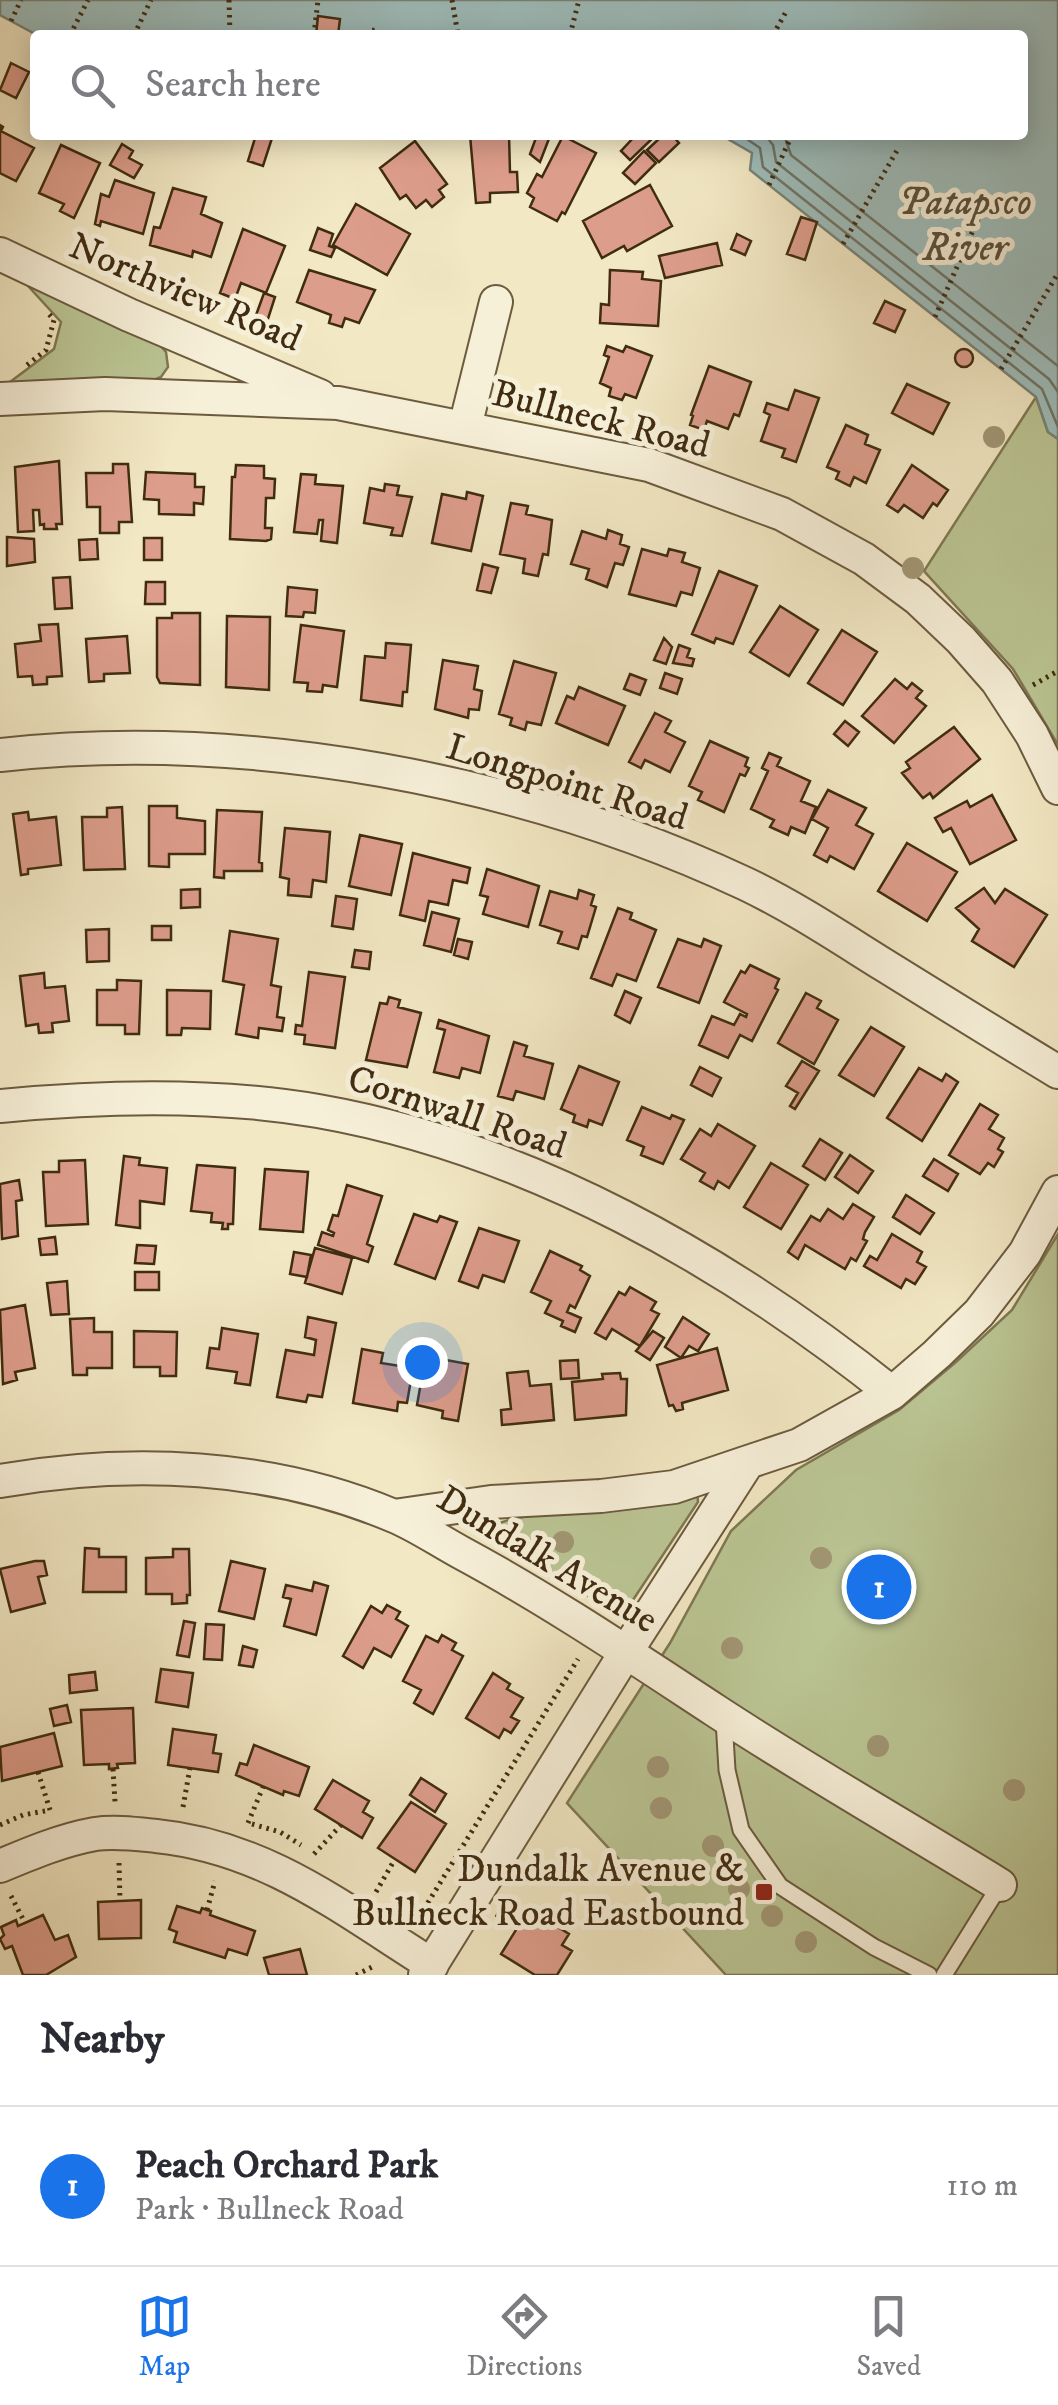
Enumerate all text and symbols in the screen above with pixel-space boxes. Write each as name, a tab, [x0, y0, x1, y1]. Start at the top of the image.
search box	[30, 30, 1028, 140]
icon: search	[65, 58, 120, 113]
text: Search here	[145, 61, 321, 109]
water label: Patapsco River	[898, 178, 1032, 274]
street label: Northview Road	[61, 222, 309, 364]
street label: Bullneck Road	[487, 370, 715, 470]
street label: Longpoint Road	[440, 723, 694, 843]
street label: Cornwall Road	[341, 1055, 573, 1171]
your location	[397, 1337, 448, 1388]
street label: Dundalk Avenue	[428, 1475, 666, 1645]
pin: 1	[846, 1550, 912, 1624]
place label: Dundalk Avenue & Bullneck Road Eastbound	[352, 1846, 744, 1938]
marker: Dundalk Avenue & Bullneck Road Eastbound	[753, 1881, 775, 1903]
text: Nearby	[40, 2014, 164, 2066]
text: Peach Orchard Park	[135, 2142, 438, 2190]
text: 1	[67, 2166, 78, 2206]
text: 110 m	[946, 2166, 1018, 2206]
text: Park · Bullneck Road	[135, 2190, 404, 2230]
tab: Map	[137, 2289, 192, 2384]
tab: Directions	[466, 2289, 582, 2384]
tab: Saved	[857, 2289, 921, 2384]

